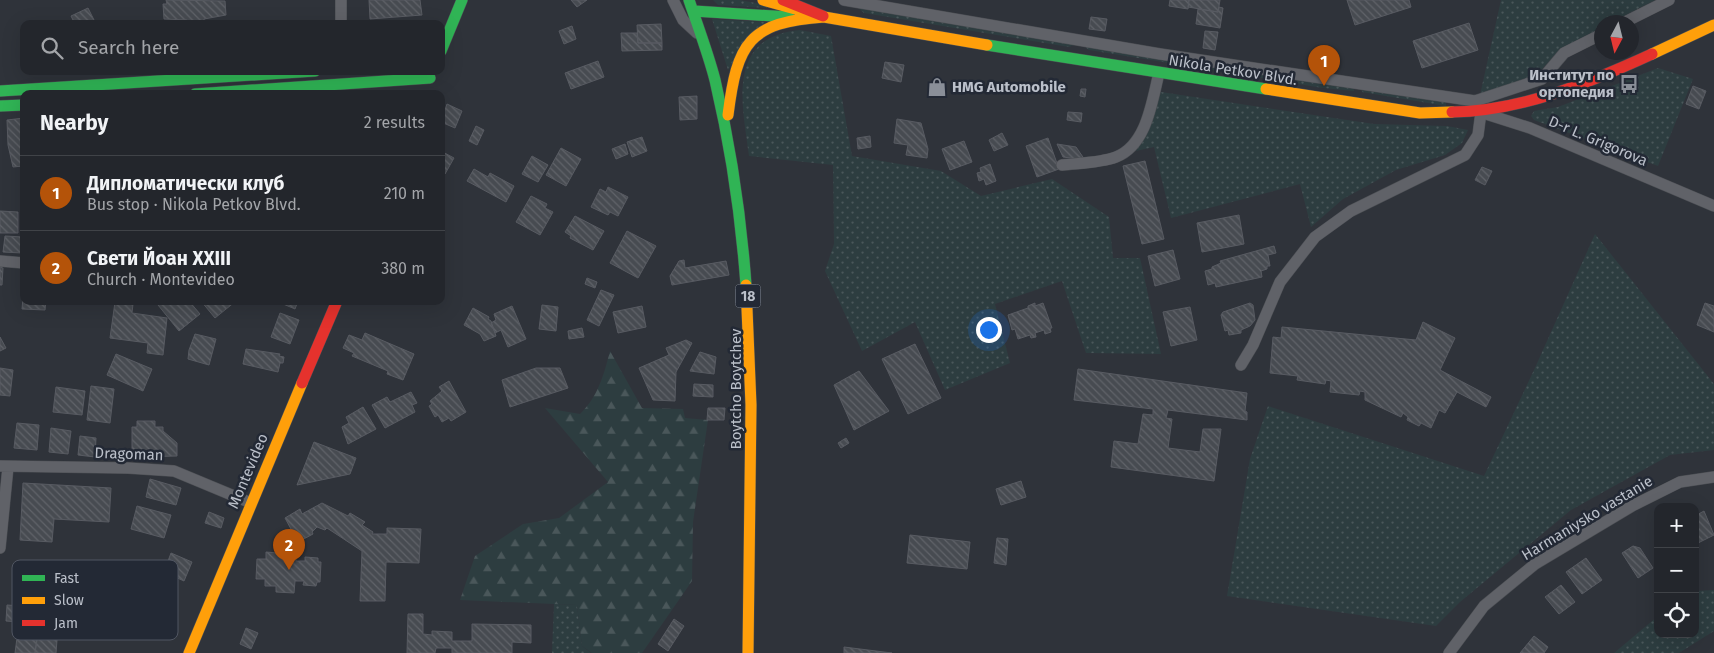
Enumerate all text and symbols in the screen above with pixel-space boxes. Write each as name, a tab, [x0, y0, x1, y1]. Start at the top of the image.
north arrow	[1594, 15, 1639, 60]
search box	[20, 20, 445, 75]
icon: search	[38, 34, 66, 62]
text: Search here	[78, 36, 179, 59]
pin: 1	[1308, 45, 1340, 86]
street label: Nikola Petkov Blvd.	[1167, 51, 1299, 89]
place label: Институт по ортопедия	[1529, 66, 1614, 101]
bus stop icon: Институт по ортопедия	[1618, 73, 1640, 95]
shop icon: HMG Automobile	[926, 76, 948, 98]
place label: HMG Automobile	[952, 78, 1066, 96]
text: Nearby	[40, 110, 108, 136]
street label: D-r L. Grigorova	[1546, 112, 1650, 170]
text: 2 results	[364, 113, 425, 132]
text: Дипломатически клуб	[87, 172, 284, 195]
text: 1	[52, 184, 60, 203]
text: 210 m	[384, 184, 425, 203]
text: Bus stop · Nikola Petkov Blvd.	[87, 195, 301, 214]
text: Свети Йоан XXIII	[87, 247, 231, 270]
text: 2	[52, 259, 60, 278]
text: 380 m	[381, 259, 425, 278]
text: Church · Montevideo	[87, 270, 235, 289]
road number: 18	[736, 284, 760, 308]
your location	[976, 317, 1002, 343]
street label: Boytcho Boytchev	[727, 328, 745, 449]
street label: Montevideo	[224, 431, 272, 511]
street label: Dragoman	[94, 444, 164, 464]
street label: Harmaniysko vastanie	[1518, 472, 1656, 564]
map controls	[1654, 503, 1699, 638]
button: +	[1654, 503, 1699, 548]
pin: 2	[273, 529, 305, 570]
button: −	[1654, 548, 1699, 593]
legend	[12, 560, 178, 640]
text: Fast	[54, 570, 80, 587]
text: Slow	[54, 592, 84, 609]
button: locate	[1654, 593, 1699, 638]
text: Jam	[54, 615, 78, 632]

